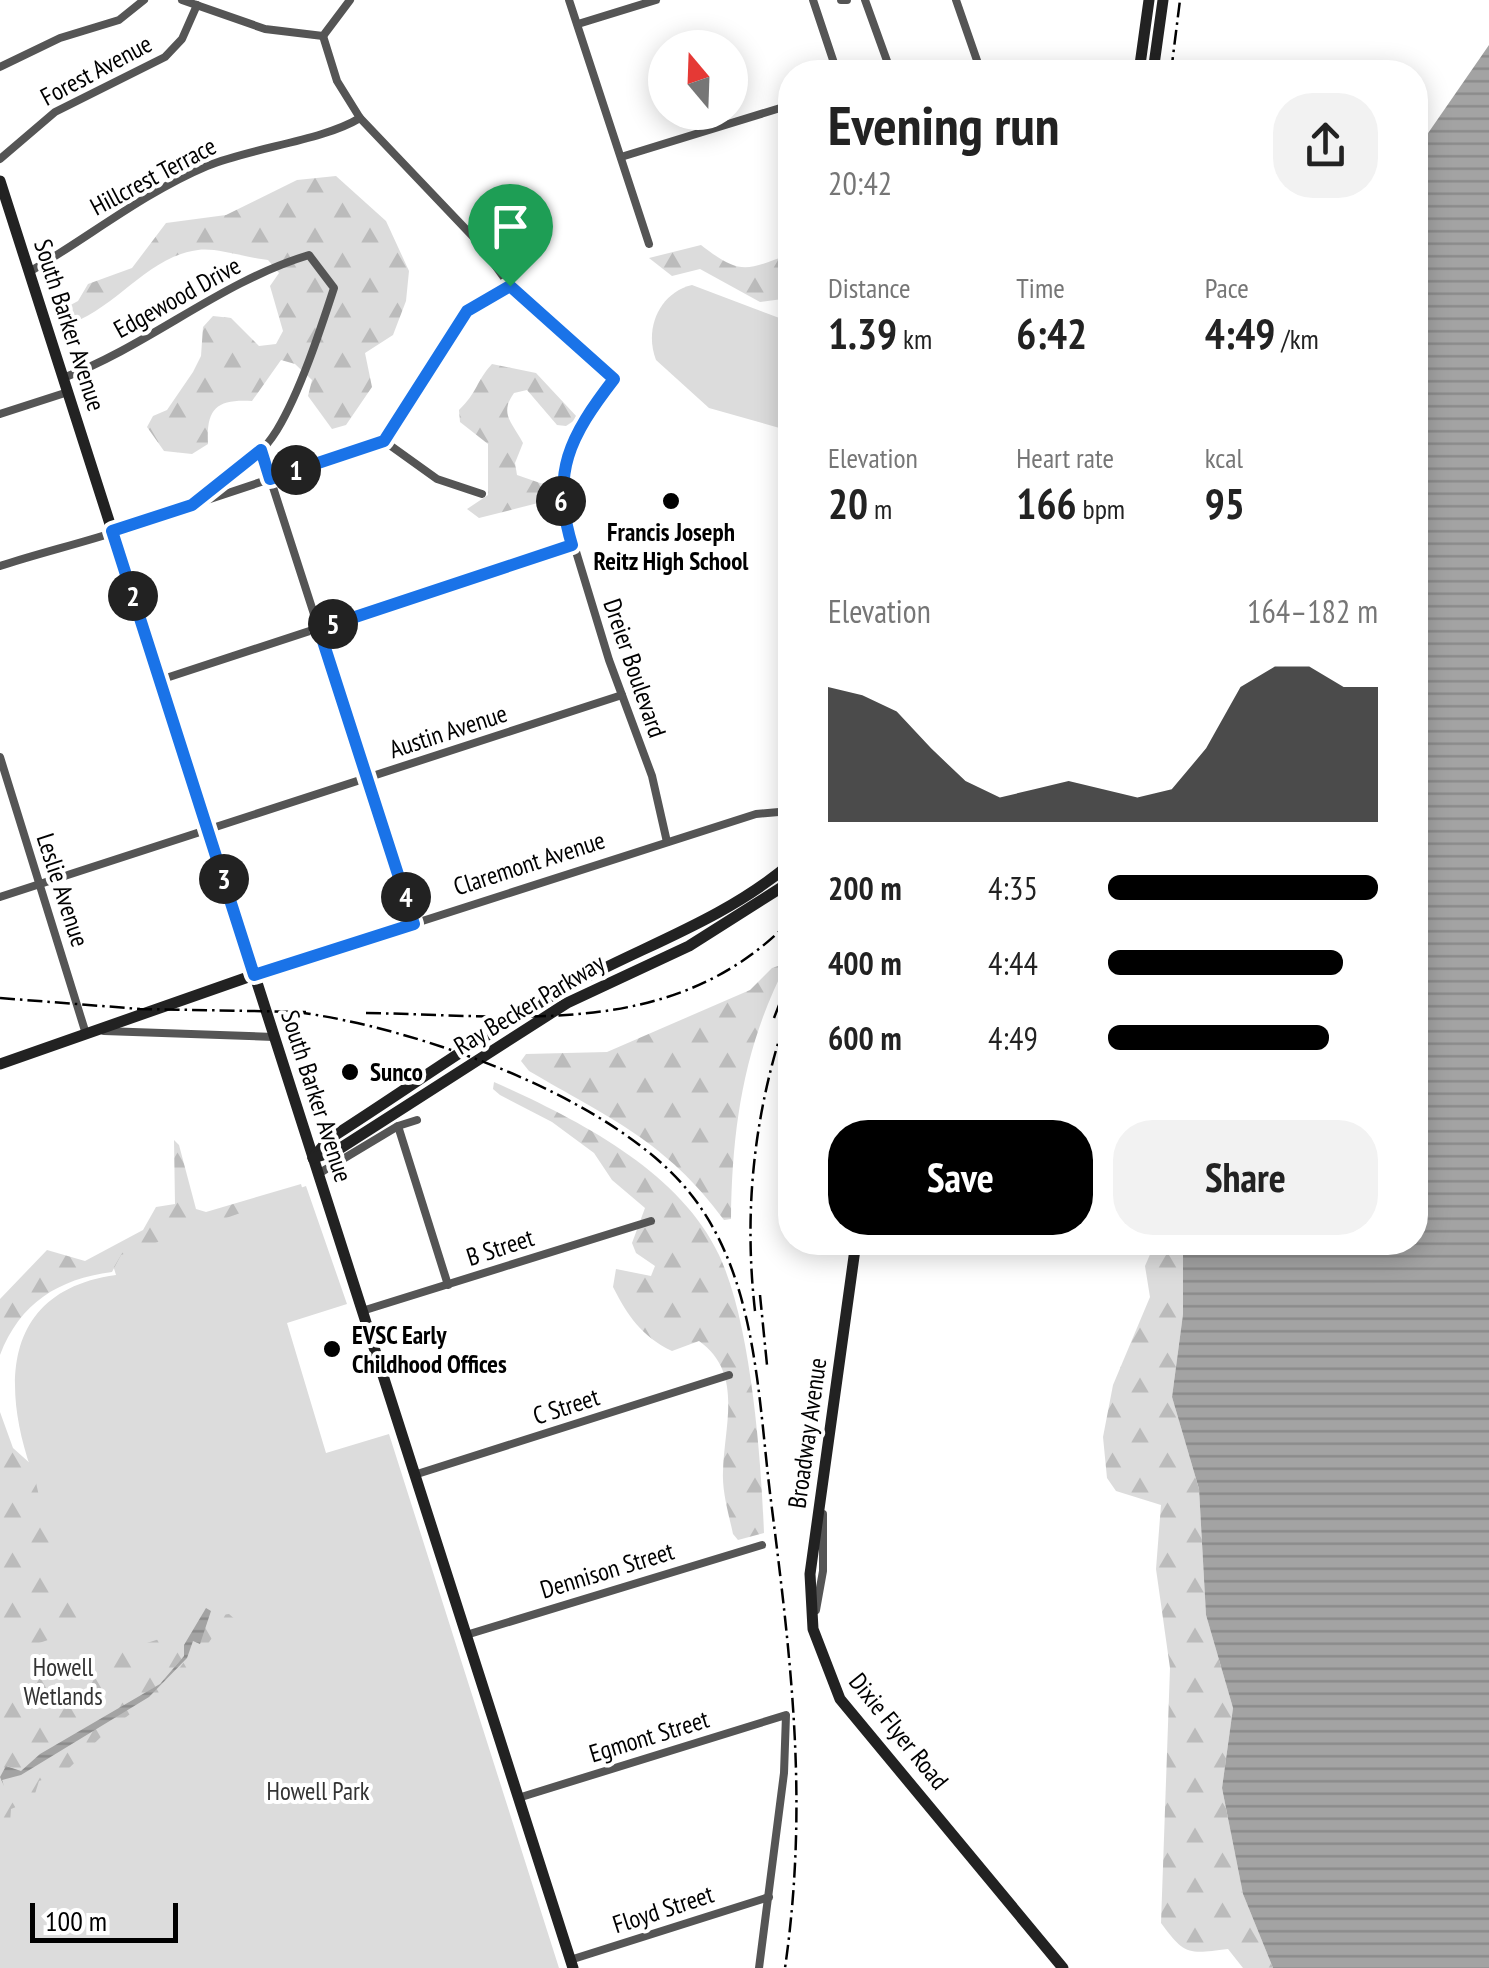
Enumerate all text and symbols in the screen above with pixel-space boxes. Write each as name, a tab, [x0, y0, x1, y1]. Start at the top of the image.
street label: Forest Avenue	[35, 27, 157, 113]
north arrow	[648, 30, 748, 130]
map controls	[648, 30, 748, 130]
text: Evening run	[828, 89, 1060, 160]
button: share	[1273, 93, 1378, 198]
street label: Hillcrest Terrace	[85, 129, 221, 223]
text: 20:42	[828, 162, 892, 204]
pin	[468, 184, 553, 287]
icon: arrive	[483, 199, 538, 254]
street label: South Barker Avenue	[27, 235, 113, 415]
street label: Edgewood Drive	[108, 249, 246, 345]
text: Distance	[828, 269, 911, 306]
text: Time	[1016, 269, 1065, 306]
text: Pace	[1205, 269, 1249, 306]
text: 1.39	[828, 306, 897, 361]
text: 6:42	[1016, 306, 1087, 361]
text: 4:49	[1205, 306, 1275, 361]
text: km	[897, 320, 932, 357]
text: /km	[1275, 320, 1319, 357]
text: Elevation	[828, 439, 918, 476]
text: Heart rate	[1016, 439, 1114, 476]
text: kcal	[1205, 439, 1243, 476]
pin: 1	[271, 445, 321, 495]
text: 1	[289, 451, 303, 488]
pin: 6	[536, 476, 586, 526]
text: 20	[828, 476, 868, 531]
text: 166	[1016, 476, 1077, 531]
text: 95	[1205, 476, 1245, 531]
text: 6	[554, 482, 568, 519]
marker: Francis Joseph Reitz High School	[660, 490, 682, 512]
text: m	[868, 490, 892, 527]
text: bpm	[1077, 490, 1125, 527]
place label: Francis Joseph Reitz High School	[594, 516, 749, 577]
pin: 2	[108, 571, 158, 621]
text: 2	[126, 577, 140, 614]
text: Elevation	[828, 590, 931, 632]
text: 164–182 m	[1247, 590, 1378, 632]
street label: Dreier Boulevard	[596, 594, 674, 742]
pin: 5	[308, 599, 358, 649]
text: 5	[326, 605, 340, 642]
street label: Austin Avenue	[385, 697, 511, 765]
street label: Claremont Avenue	[449, 823, 609, 903]
street label: Leslie Avenue	[30, 829, 96, 951]
pin: 3	[199, 854, 249, 904]
text: 3	[217, 860, 231, 897]
text: 200 m	[828, 867, 902, 909]
text: 4:35	[988, 867, 1038, 909]
pin: 4	[381, 872, 431, 922]
text: 4	[399, 878, 413, 915]
text: 400 m	[828, 942, 902, 984]
text: 4:44	[988, 942, 1038, 984]
street label: Ray Becker Parkway	[448, 946, 611, 1061]
street label: South Barker Avenue	[274, 1006, 360, 1186]
text: 600 m	[828, 1017, 902, 1059]
text: 4:49	[988, 1017, 1038, 1059]
place label: Sunco	[370, 1056, 423, 1088]
marker: Sunco	[339, 1061, 361, 1083]
button: Save	[828, 1120, 1093, 1235]
button: Share	[1113, 1120, 1378, 1235]
street label: B Street	[462, 1221, 538, 1273]
place label: EVSC Early Childhood Offices	[352, 1319, 507, 1380]
marker: EVSC Early Childhood Offices	[321, 1338, 343, 1360]
street label: Broadway Avenue	[781, 1356, 833, 1510]
street label: C Street	[529, 1380, 603, 1432]
street label: Dennison Street	[536, 1534, 678, 1605]
park label: Howell Wetlands	[23, 1651, 103, 1712]
street label: Dixie Flyer Road	[842, 1666, 956, 1796]
street label: Egmont Street	[585, 1703, 713, 1769]
park label: Howell Park	[267, 1775, 370, 1807]
street label: Floyd Street	[609, 1878, 718, 1940]
scale bar	[30, 1898, 178, 1942]
text: 100 m	[45, 1902, 107, 1939]

